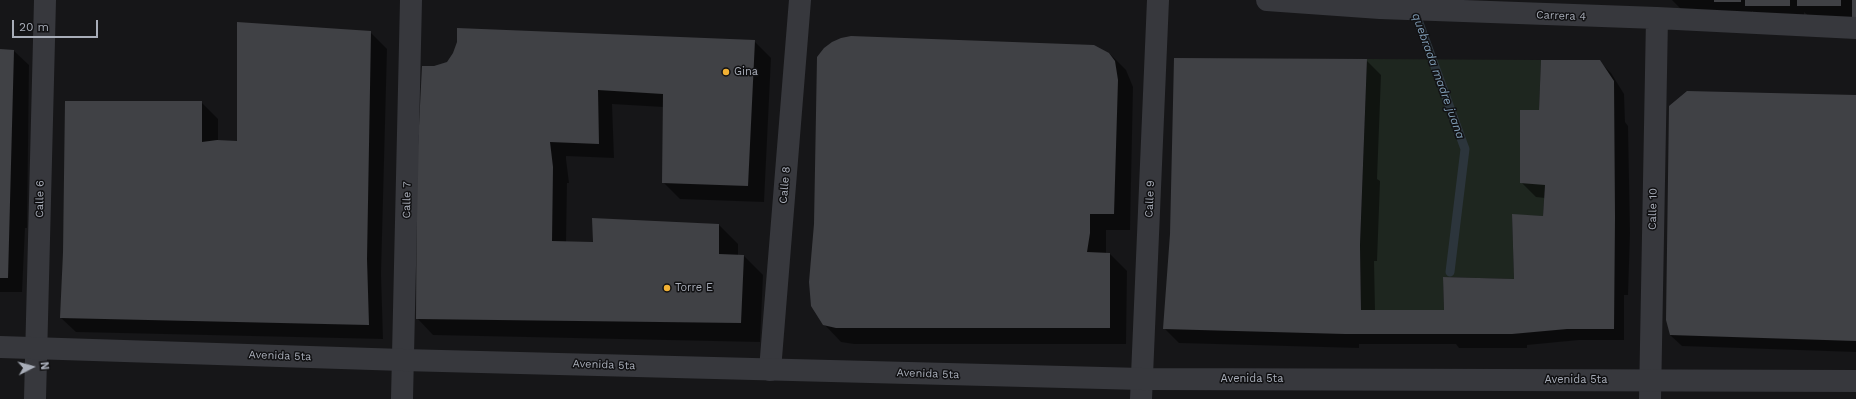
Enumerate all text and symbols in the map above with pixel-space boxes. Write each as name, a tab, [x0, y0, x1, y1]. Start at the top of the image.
street label: Carrera 4	[1536, 9, 1586, 23]
water label: quebrada madre juana	[1408, 11, 1468, 141]
scale bar	[14, 12, 100, 38]
text: 20 m	[19, 20, 49, 34]
place label: Gina	[734, 65, 758, 79]
marker: Gina	[721, 67, 731, 77]
street label: Calle 8	[777, 166, 793, 204]
street label: Calle 6	[33, 180, 47, 218]
street label: Calle 9	[1142, 180, 1158, 218]
street label: Calle 7	[400, 182, 414, 218]
street label: Calle 10	[1646, 188, 1660, 230]
place label: Torre E	[675, 281, 713, 295]
marker: Torre E	[662, 283, 672, 293]
north arrow	[12, 347, 52, 387]
street label: Avenida 5ta	[248, 348, 312, 364]
street label: Avenida 5ta	[572, 357, 636, 373]
text: N	[38, 361, 51, 370]
street label: Avenida 5ta	[896, 366, 960, 382]
street label: Avenida 5ta	[1221, 372, 1283, 386]
street label: Avenida 5ta	[1545, 373, 1607, 387]

